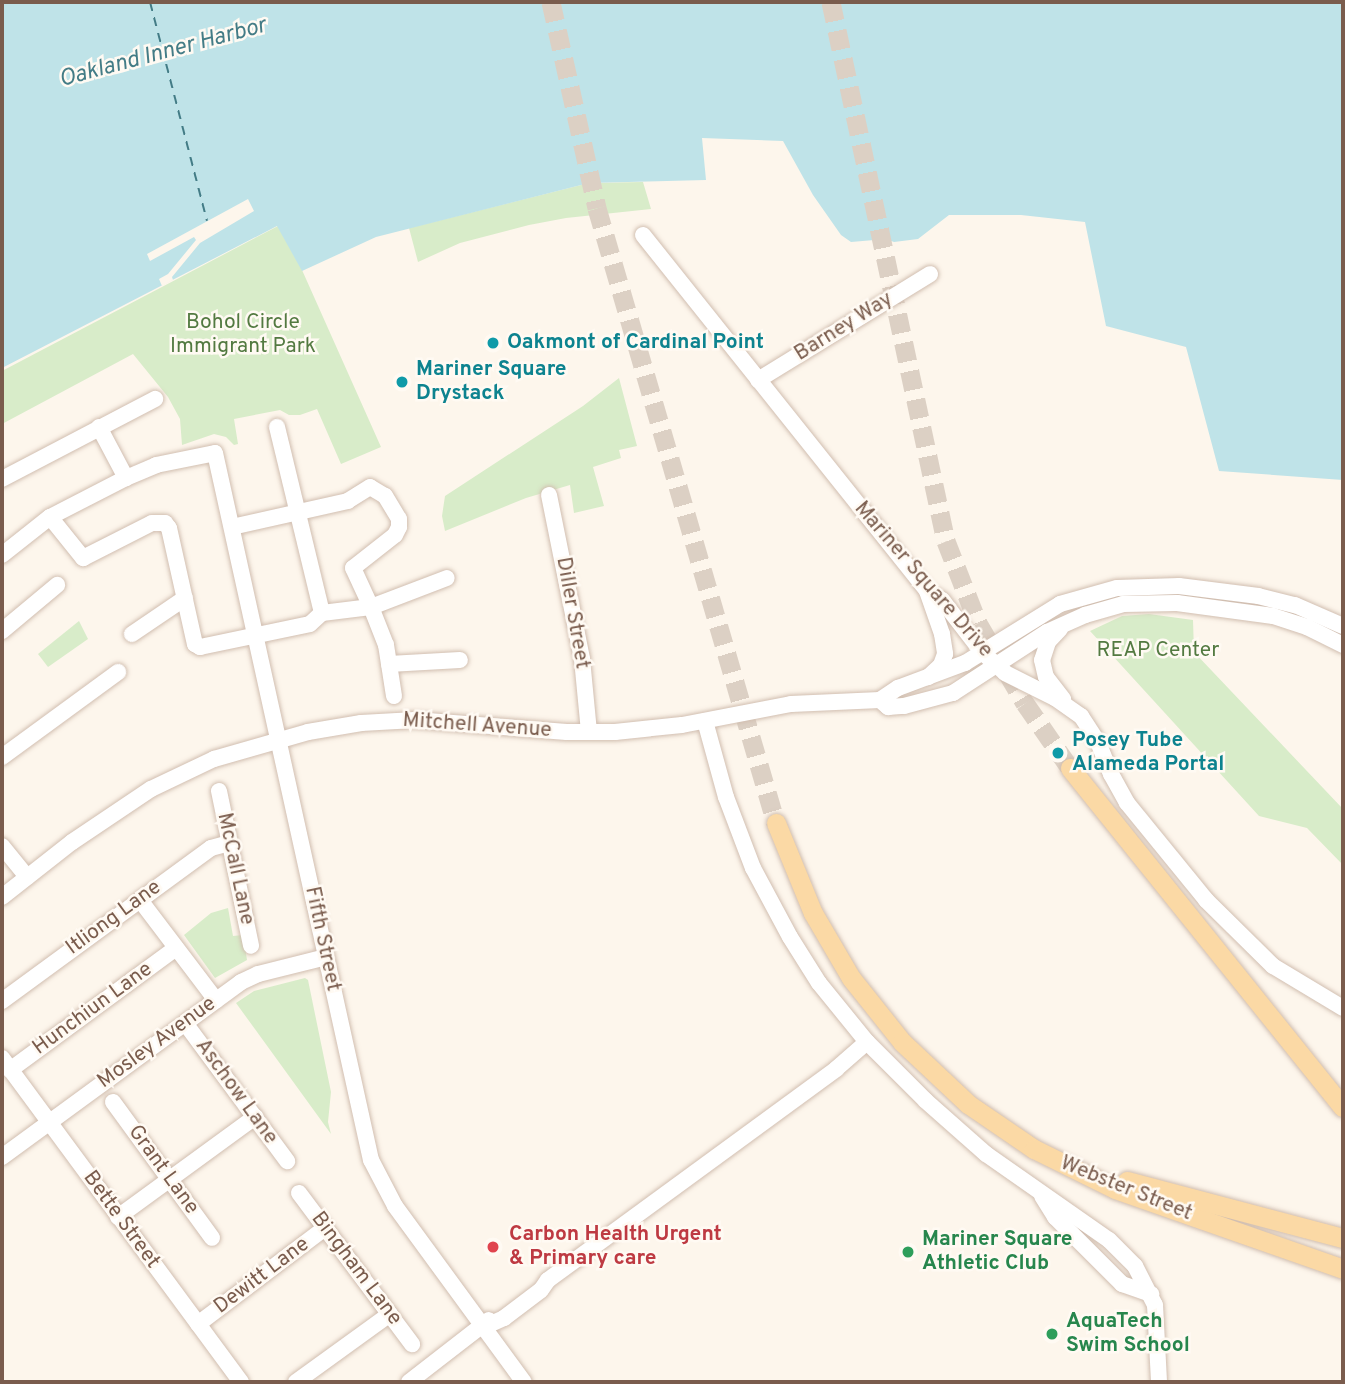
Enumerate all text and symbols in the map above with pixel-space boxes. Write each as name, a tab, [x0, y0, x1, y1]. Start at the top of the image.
water label: Oakland Inner Harbor	[56, 13, 270, 95]
street label: Barney Way	[790, 287, 898, 367]
park label: Bohol Circle Immigrant Park	[170, 310, 316, 360]
place label: Oakmont of Cardinal Point	[507, 330, 764, 356]
marker: Oakmont of Cardinal Point	[485, 335, 501, 351]
place label: Mariner Square Drystack	[416, 357, 567, 407]
marker: Mariner Square Drystack	[394, 374, 410, 390]
street label: Mariner Square Drive	[848, 497, 998, 663]
street label: Diller Street	[550, 555, 594, 671]
park label: REAP Center	[1097, 638, 1219, 664]
street label: Mitchell Avenue	[401, 708, 553, 744]
place label: Posey Tube Alameda Portal	[1072, 728, 1224, 778]
marker: Posey Tube Alameda Portal	[1050, 745, 1066, 761]
street label: McCall Lane	[211, 811, 259, 927]
street label: Itliong Lane	[62, 875, 166, 961]
street label: Fifth Street	[299, 884, 345, 994]
street label: Hunchiun Lane	[28, 957, 158, 1061]
street label: Mosley Avenue	[93, 991, 221, 1095]
street label: Aschow Lane	[189, 1034, 283, 1150]
street label: Grant Lane	[122, 1120, 204, 1220]
street label: Webster Street	[1056, 1151, 1196, 1227]
street label: Bette Street	[77, 1166, 165, 1274]
street label: Bingham Lane	[305, 1207, 407, 1331]
place label: Carbon Health Urgent & Primary care	[509, 1222, 722, 1272]
place label: Mariner Square Athletic Club	[922, 1227, 1073, 1277]
street label: Dewitt Lane	[209, 1232, 315, 1320]
marker: Carbon Health Urgent & Primary care	[483, 1237, 503, 1257]
marker: Mariner Square Athletic Club	[900, 1244, 916, 1260]
place label: AquaTech Swim School	[1066, 1309, 1190, 1359]
marker: AquaTech Swim School	[1044, 1326, 1060, 1342]

